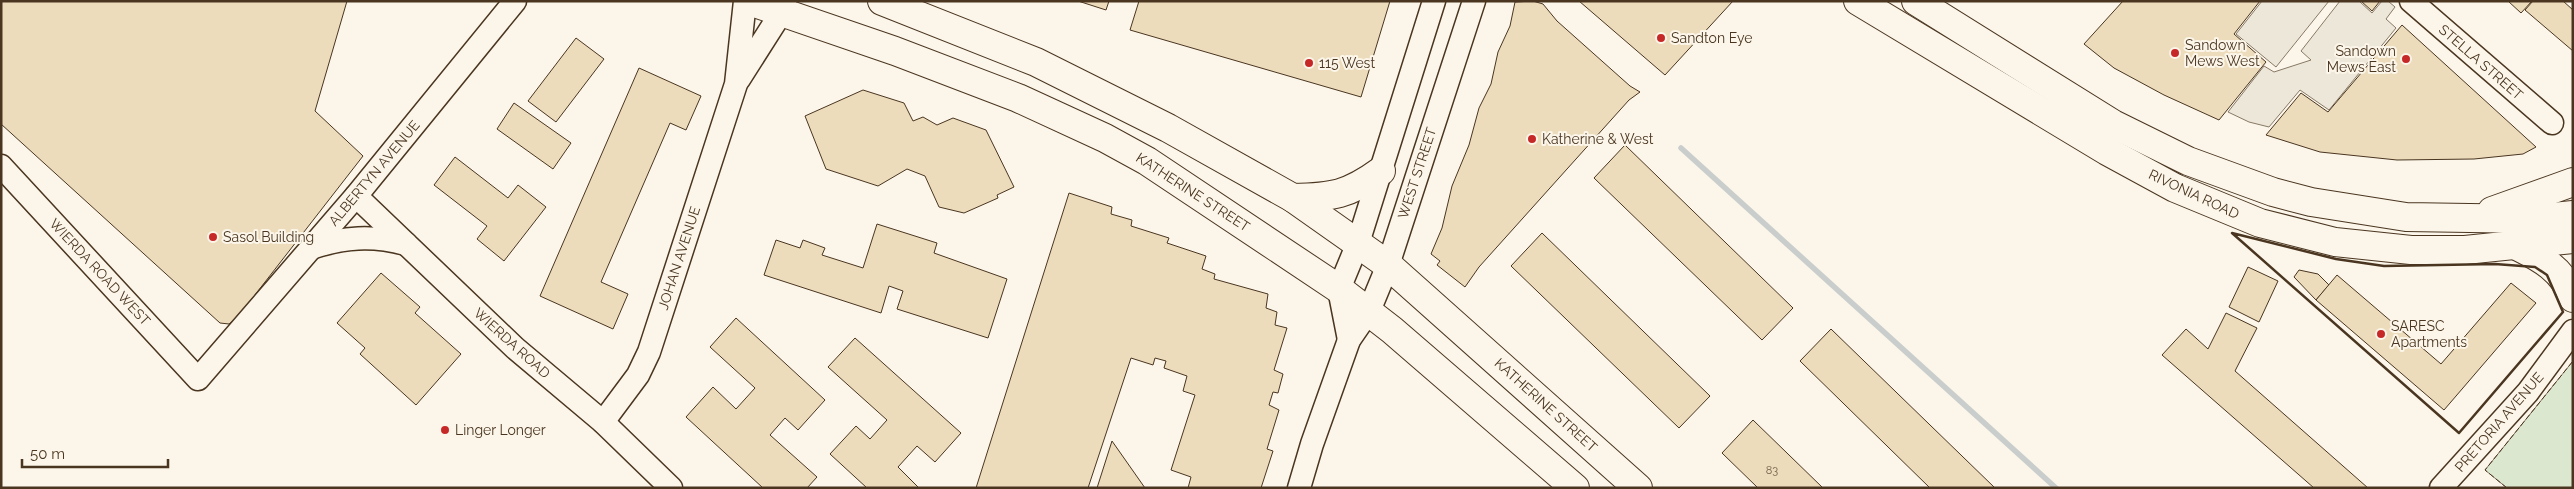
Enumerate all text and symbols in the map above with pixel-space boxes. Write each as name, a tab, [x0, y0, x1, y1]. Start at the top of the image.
street label: STELLA STREET	[2436, 21, 2527, 103]
place label: Sandton Eye	[1671, 30, 1752, 46]
marker: Sandton Eye	[1655, 32, 1667, 44]
place label: Sandown Mews West	[2185, 37, 2260, 69]
place label: Sandown Mews East	[2327, 43, 2396, 75]
marker: Sandown Mews West	[2169, 47, 2181, 59]
marker: Sandown Mews East	[2400, 53, 2412, 65]
place label: 115 West	[1319, 55, 1375, 71]
marker: 115 West	[1303, 57, 1315, 69]
street label: ALBERTYN AVENUE	[325, 117, 423, 229]
street label: WEST STREET	[1395, 125, 1439, 221]
place label: Katherine & West	[1542, 131, 1654, 147]
marker: Katherine & West	[1526, 133, 1538, 145]
street label: KATHERINE STREET	[1133, 149, 1253, 235]
street label: RIVONIA ROAD	[2146, 166, 2242, 222]
street label: JOHAN AVENUE	[655, 204, 703, 312]
street label: WIERDA ROAD WEST	[46, 215, 154, 329]
place label: Sasol Building	[223, 229, 314, 245]
marker: Sasol Building	[207, 231, 219, 243]
street label: WIERDA ROAD	[471, 305, 553, 381]
place label: SARESC Apartments	[2391, 318, 2467, 350]
marker: SARESC Apartments	[2375, 328, 2387, 340]
street label: KATHERINE STREET	[1492, 355, 1601, 455]
street label: PRETORIA AVENUE	[2451, 369, 2547, 475]
place label: Linger Longer	[455, 422, 546, 438]
marker: Linger Longer	[439, 424, 451, 436]
scale bar	[22, 436, 169, 468]
text: 50 m	[30, 445, 65, 463]
house number: 83	[1766, 464, 1778, 477]

